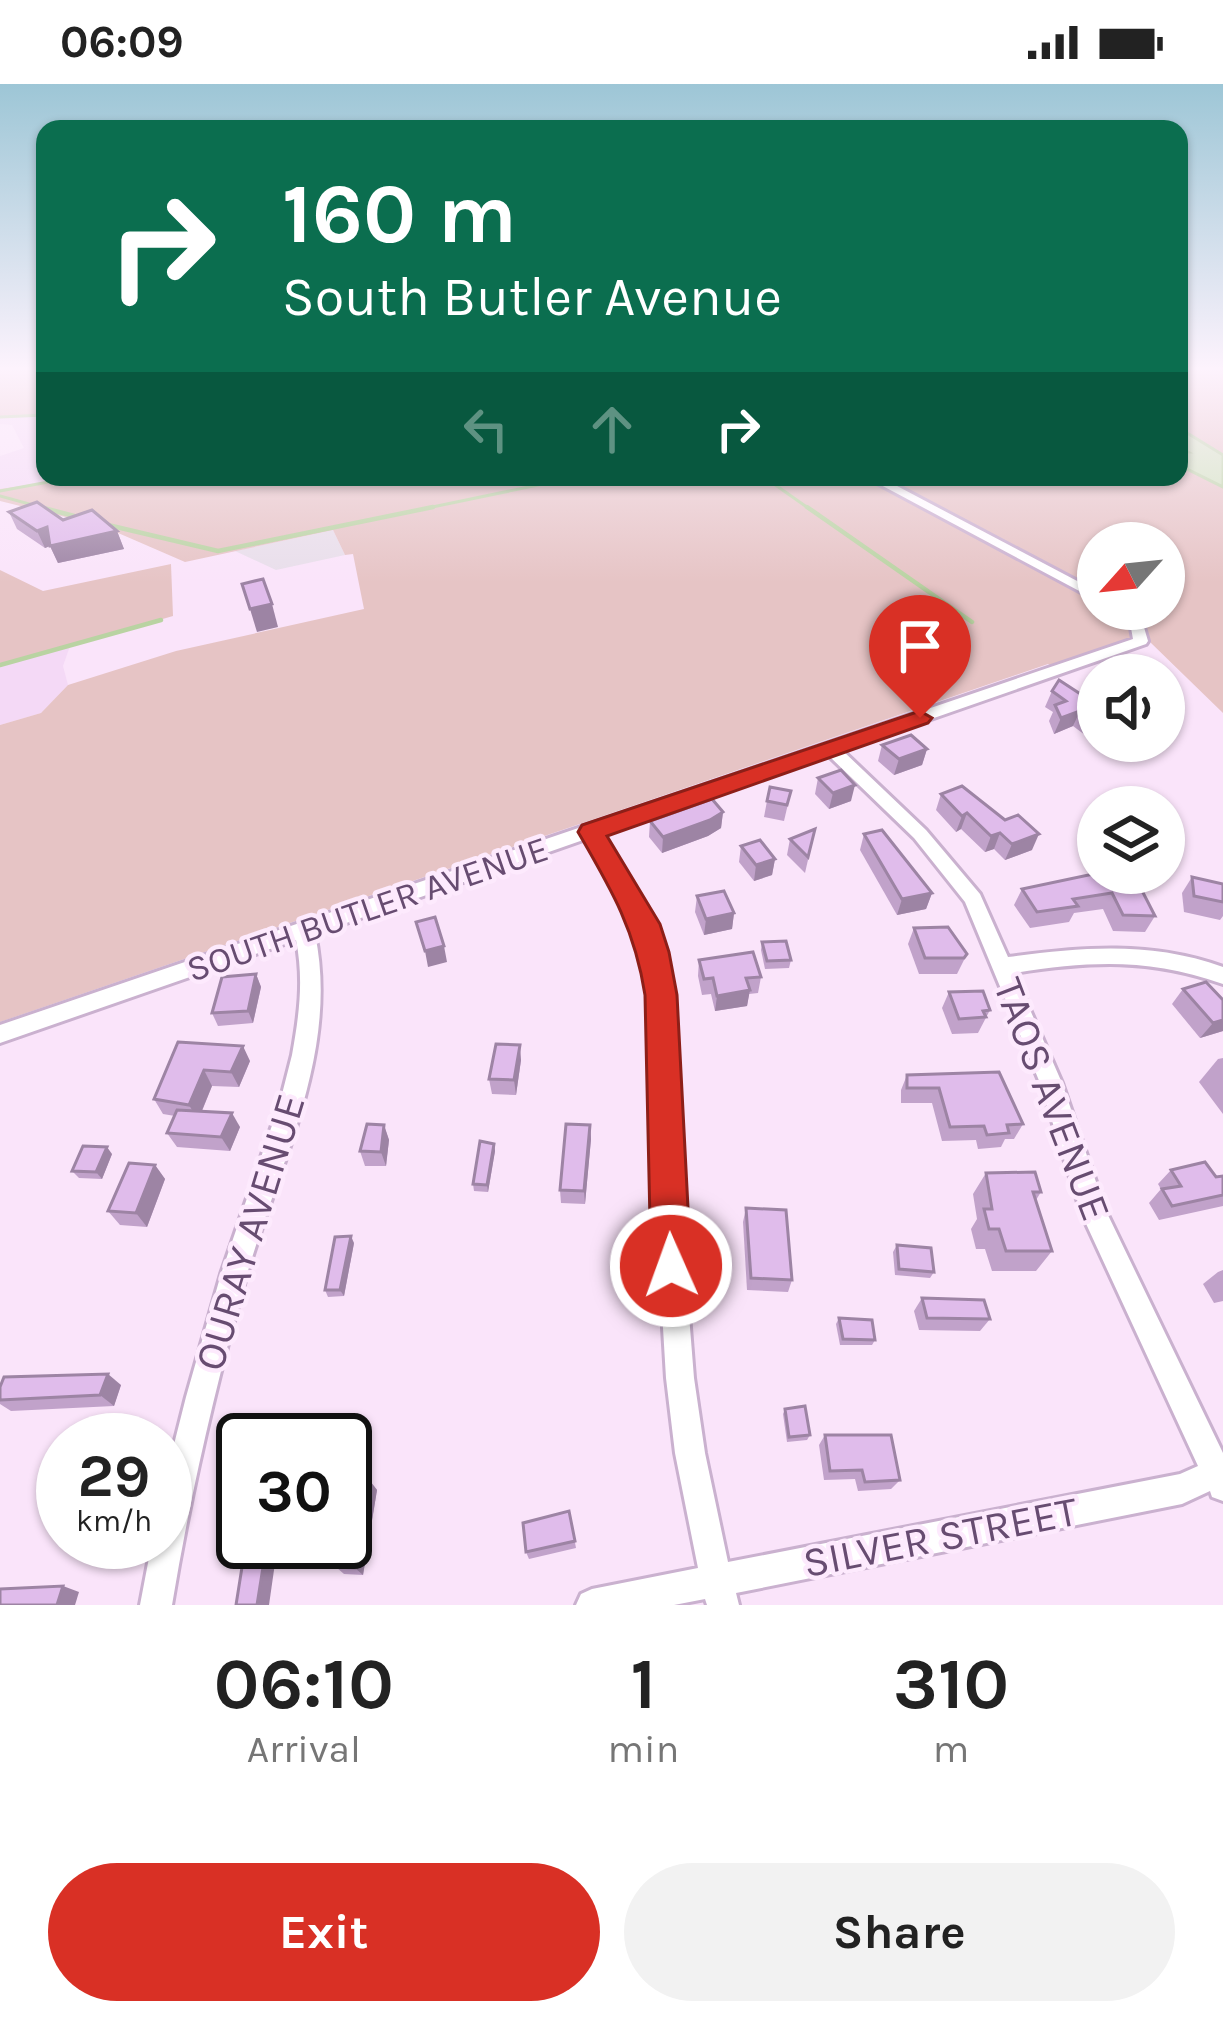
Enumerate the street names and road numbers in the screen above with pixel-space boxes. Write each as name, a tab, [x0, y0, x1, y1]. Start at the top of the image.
street label: SOUTH BUTLER AVENUE	[181, 827, 553, 991]
street label: TAOS AVENUE	[983, 971, 1121, 1228]
street label: OURAY AVENUE	[184, 1088, 316, 1376]
street label: SILVER STREET	[799, 1486, 1082, 1588]

